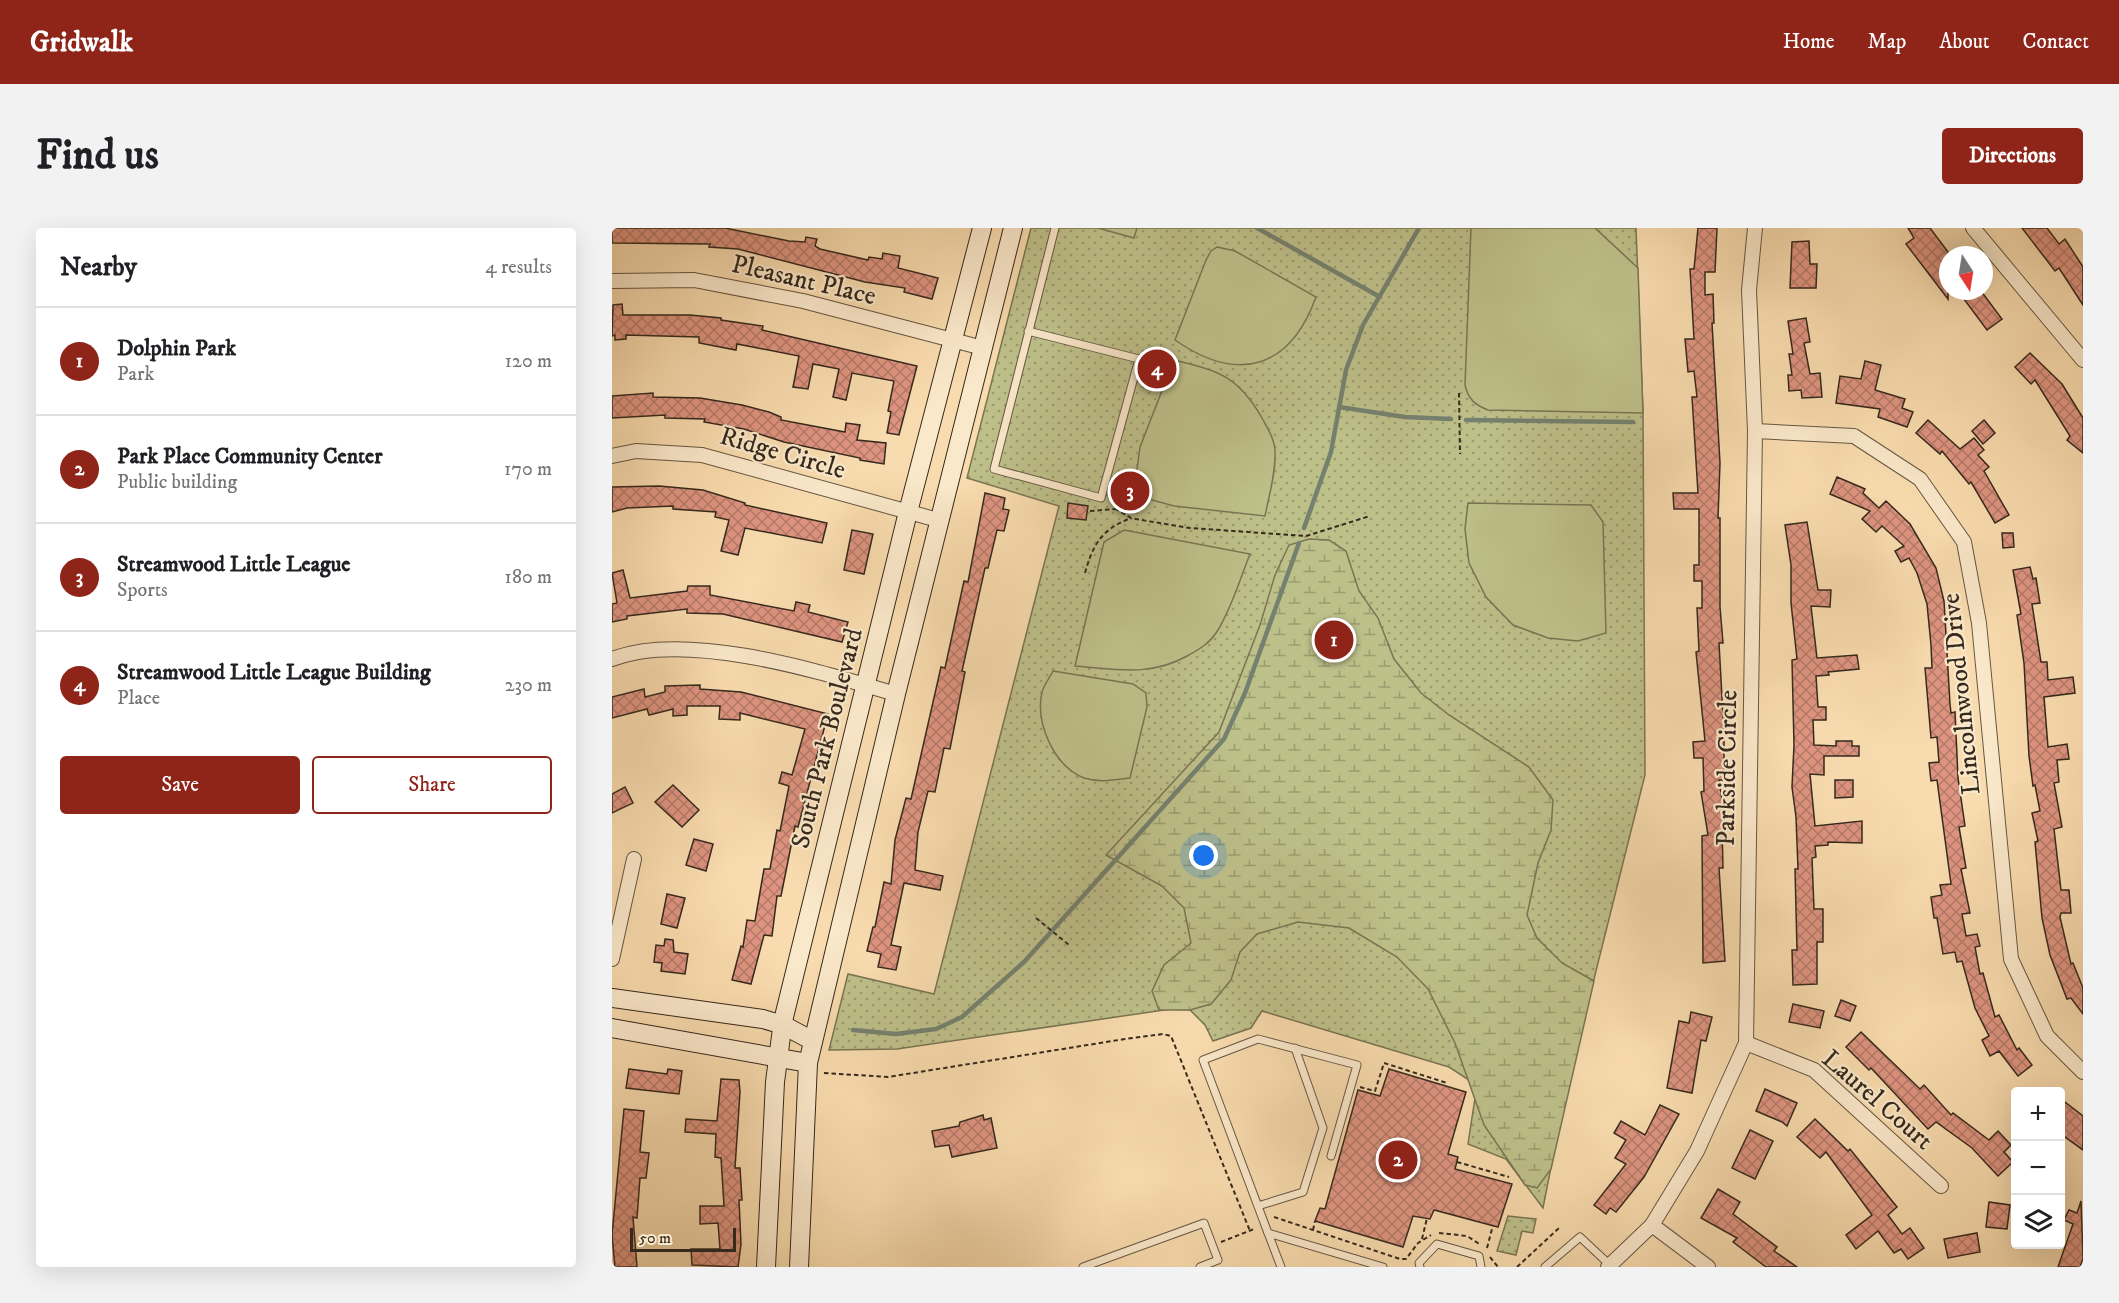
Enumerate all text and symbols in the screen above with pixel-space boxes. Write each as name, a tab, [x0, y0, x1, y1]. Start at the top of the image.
text: Gridwalk	[30, 25, 133, 60]
text: Home	[1783, 29, 1835, 55]
text: Map	[1868, 29, 1906, 55]
text: About	[1939, 29, 1990, 55]
text: Contact	[2023, 29, 2089, 55]
button: Directions	[1942, 128, 2083, 184]
text: Find us	[36, 130, 159, 182]
north arrow	[1939, 246, 1993, 300]
street label: Pleasant Place	[728, 248, 879, 313]
text: Nearby	[60, 251, 137, 284]
text: 4 results	[485, 255, 552, 280]
text: Dolphin Park	[117, 335, 236, 362]
pin: 4	[1138, 346, 1176, 392]
text: 1	[76, 349, 83, 374]
text: 120 m	[505, 349, 552, 374]
text: Park	[117, 362, 154, 387]
street label: Ridge Circle	[716, 420, 849, 487]
text: Park Place Community Center	[117, 443, 382, 470]
text: 2	[75, 457, 84, 482]
text: 170 m	[504, 457, 552, 482]
pin: 3	[1110, 468, 1150, 514]
text: Public building	[117, 470, 237, 495]
text: Streamwood Little League	[117, 551, 350, 578]
text: 3	[76, 565, 83, 590]
text: 180 m	[505, 565, 552, 590]
text: Sports	[117, 578, 168, 603]
street label: Lincolnwood Drive	[1935, 592, 1988, 796]
pin: 1	[1314, 618, 1354, 662]
street label: South Park Boulevard	[784, 625, 871, 852]
text: Streamwood Little League Building	[117, 659, 431, 686]
text: 4	[74, 673, 85, 698]
text: 230 m	[505, 673, 552, 698]
text: Place	[117, 686, 160, 711]
street label: Parkside Circle	[1710, 690, 1745, 847]
button: Save	[60, 756, 300, 814]
button: Share	[312, 756, 552, 814]
your location	[1189, 841, 1218, 870]
street label: Laurel Court	[1815, 1043, 1939, 1157]
map controls	[2011, 1087, 2065, 1249]
button: +	[2011, 1087, 2065, 1141]
pin: 2	[1378, 1138, 1418, 1182]
button: −	[2011, 1141, 2065, 1195]
button: layers	[2011, 1195, 2065, 1249]
scale bar	[630, 1225, 736, 1252]
text: 50 m	[639, 1228, 671, 1248]

